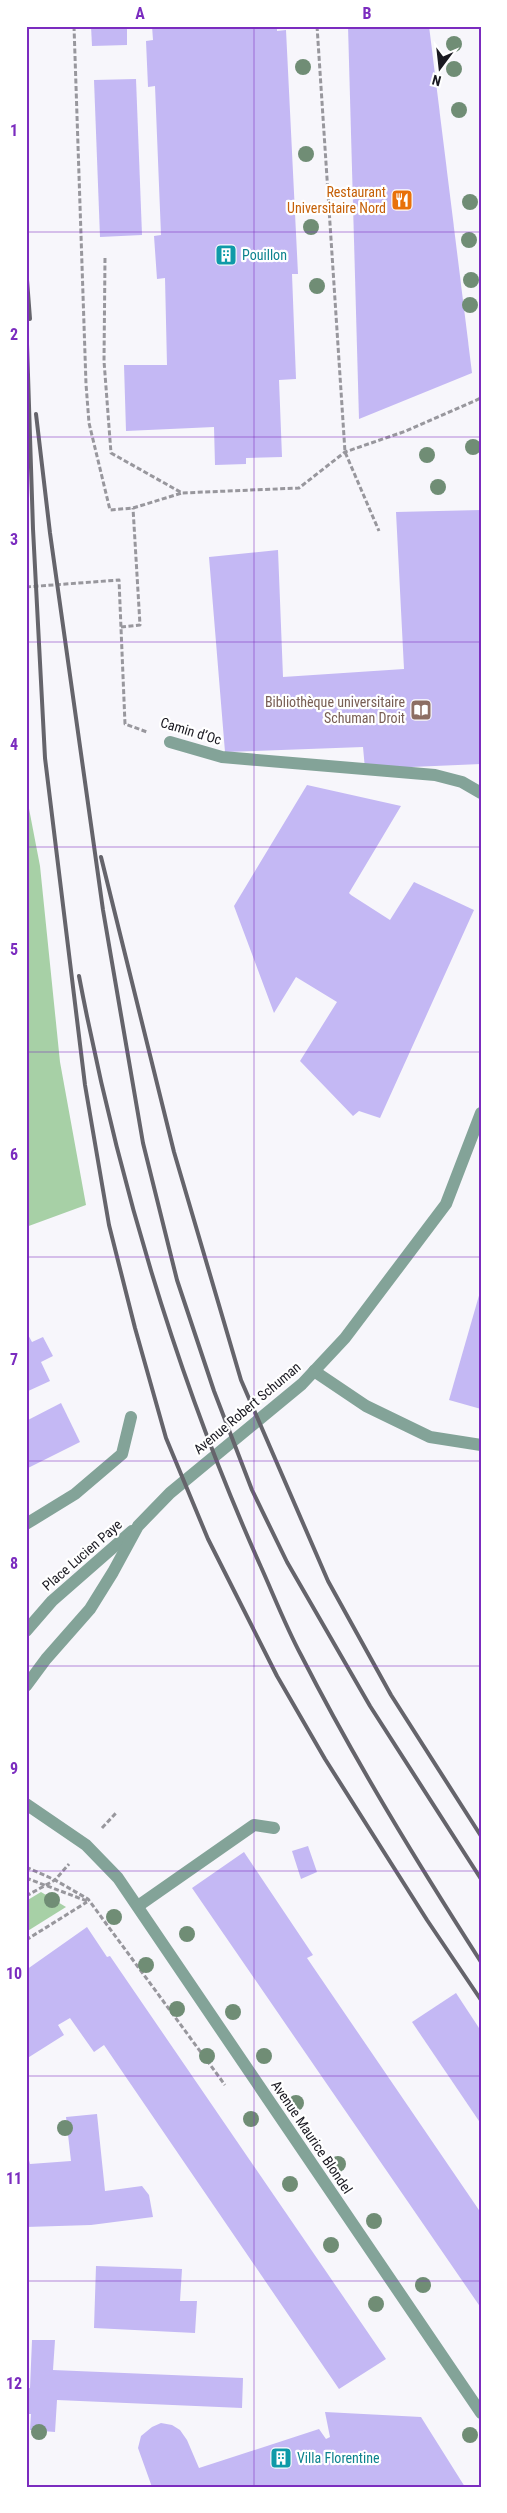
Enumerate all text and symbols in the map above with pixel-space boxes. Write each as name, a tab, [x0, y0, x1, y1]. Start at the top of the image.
text: A	[135, 4, 145, 23]
text: B	[363, 4, 372, 23]
north arrow	[414, 42, 464, 92]
text: N	[430, 72, 443, 89]
text: 1	[10, 121, 18, 140]
place label: Restaurant Universitaire Nord	[287, 184, 386, 216]
restaurant icon: Restaurant Universitaire Nord	[390, 188, 414, 212]
building icon: Pouillon	[214, 243, 238, 267]
place label: Pouillon	[242, 247, 287, 263]
text: 2	[10, 325, 18, 344]
text: 3	[10, 530, 18, 549]
place label: Bibliothèque universitaire Schuman Droit	[265, 694, 405, 726]
library icon: Bibliothèque universitaire Schuman Droit	[409, 698, 433, 722]
street label: Camin d’Oc	[159, 714, 223, 748]
text: 4	[10, 735, 18, 754]
text: 5	[10, 940, 18, 959]
text: 6	[10, 1145, 18, 1164]
text: 7	[10, 1350, 18, 1369]
street label: Avenue Robert Schuman	[190, 1359, 304, 1457]
street label: Place Lucien Paye	[39, 1516, 125, 1594]
text: 8	[10, 1554, 18, 1573]
text: 9	[10, 1759, 18, 1778]
text: 10	[6, 1964, 22, 1983]
street label: Avenue Maurice Blondel	[268, 2078, 356, 2196]
text: 11	[6, 2169, 22, 2188]
text: 12	[6, 2374, 22, 2393]
building icon: Villa Florentine	[269, 2446, 293, 2470]
place label: Villa Florentine	[297, 2450, 380, 2466]

